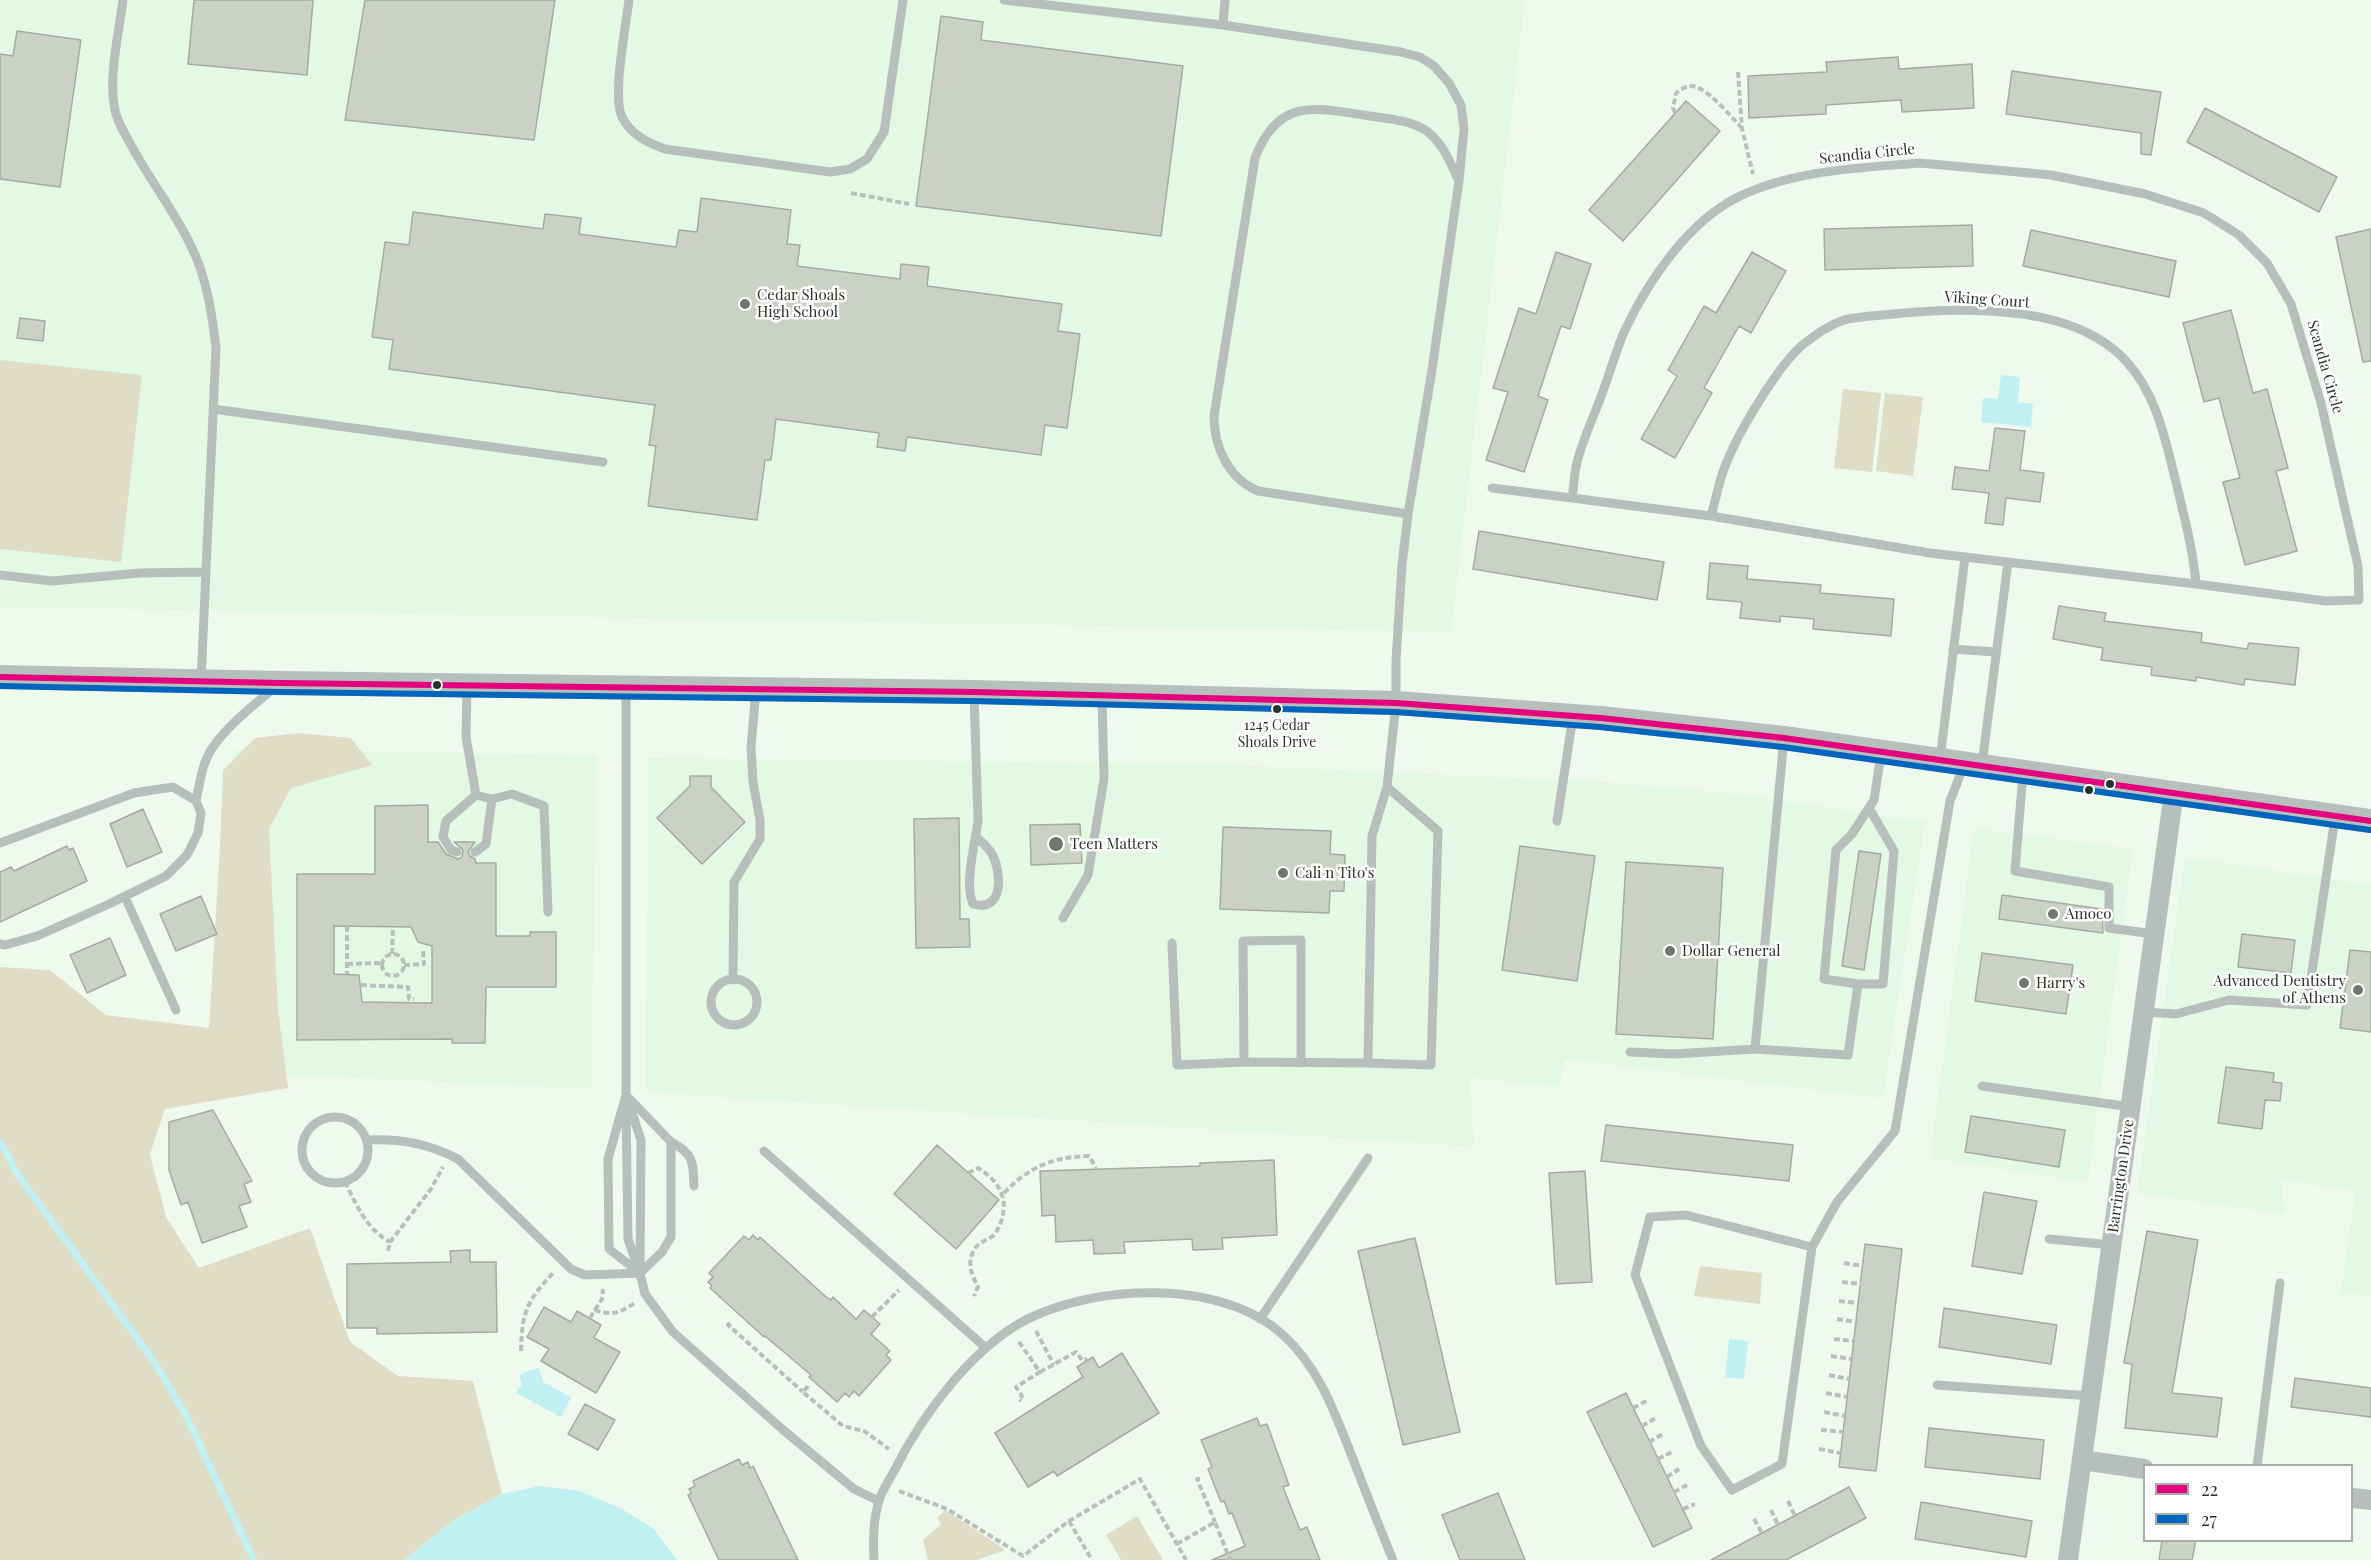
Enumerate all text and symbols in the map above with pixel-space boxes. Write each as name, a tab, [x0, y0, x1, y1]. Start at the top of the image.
street label: Scandia Circle	[1818, 140, 1916, 168]
place label: Cedar Shoals High School	[757, 286, 845, 321]
street label: Viking Court	[1944, 288, 2030, 312]
marker: Cedar Shoals High School	[738, 297, 752, 311]
street label: Scandia Circle	[2303, 318, 2347, 416]
unlabelled marker	[431, 679, 443, 691]
marker: 1245 Cedar Shoals Drive	[1271, 703, 1283, 715]
place label: 1245 Cedar Shoals Drive	[1238, 718, 1316, 750]
unlabelled marker	[2104, 778, 2116, 790]
unlabelled marker	[2083, 784, 2095, 796]
marker: Teen Matters	[1047, 835, 1065, 853]
place label: Teen Matters	[1070, 835, 1158, 853]
place label: Cali n Tito's	[1295, 864, 1374, 882]
marker: Cali n Tito's	[1276, 866, 1290, 880]
place label: Amoco	[2065, 905, 2111, 923]
marker: Amoco	[2046, 907, 2060, 921]
place label: Dollar General	[1682, 942, 1780, 960]
marker: Dollar General	[1663, 944, 1677, 958]
place label: Advanced Dentistry of Athens	[2213, 972, 2346, 1007]
place label: Harry's	[2036, 974, 2085, 992]
marker: Harry's	[2017, 976, 2031, 990]
marker: Advanced Dentistry of Athens	[2351, 983, 2365, 997]
street label: Barrington Drive	[2104, 1118, 2138, 1234]
legend	[2143, 1464, 2353, 1542]
text: 22	[2201, 1477, 2218, 1501]
text: 27	[2201, 1507, 2217, 1531]

